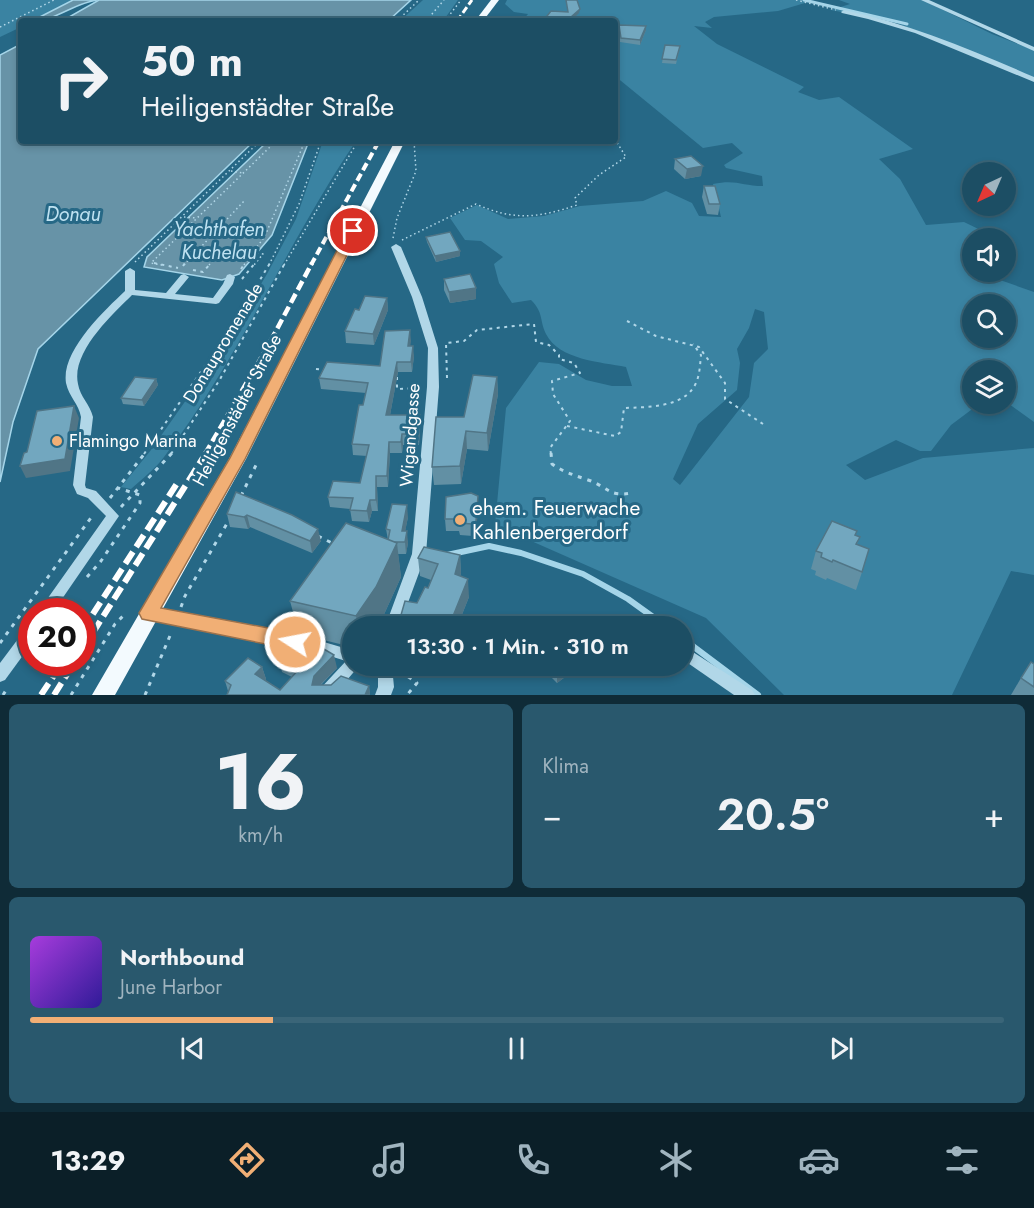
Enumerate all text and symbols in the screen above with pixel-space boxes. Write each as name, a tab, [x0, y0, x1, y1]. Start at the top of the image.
text: 50 m	[141, 31, 243, 92]
icon: right	[42, 42, 120, 120]
text: Heiligenstädter Straße	[141, 87, 394, 126]
north arrow	[962, 162, 1016, 216]
map controls	[962, 162, 1016, 414]
water label: Donau	[45, 200, 101, 229]
pin	[327, 205, 378, 256]
icon: arrive	[336, 214, 369, 247]
water label: Yachthafen Kuchelau	[173, 215, 265, 267]
button: sound	[962, 228, 1016, 282]
street label: Donaupromenade	[177, 278, 269, 408]
button: search	[962, 294, 1016, 348]
street label: Heiligenstädter Straße	[186, 329, 288, 491]
button: layers	[962, 360, 1016, 414]
street label: Wigandgasse	[393, 382, 427, 488]
place label: Flamingo Marina	[69, 428, 197, 454]
marker: Flamingo Marina	[50, 434, 64, 448]
place label: ehem. Feuerwache Kahlenbergerdorf	[472, 493, 640, 547]
marker: ehem. Feuerwache Kahlenbergerdorf	[453, 513, 467, 527]
speed limit sign: 20	[18, 598, 96, 676]
position arrow	[263, 610, 327, 674]
text: 13:30 · 1 Min. · 310 m	[406, 630, 629, 662]
text: 16	[215, 726, 307, 838]
text: Klima	[543, 752, 589, 781]
text: 20.5°	[717, 782, 829, 847]
text: −	[543, 792, 562, 839]
text: +	[984, 792, 1004, 839]
text: km/h	[238, 821, 283, 850]
text: Northbound	[120, 941, 244, 973]
text: June Harbor	[120, 973, 222, 1002]
icon: previous	[176, 1032, 209, 1065]
icon: pause	[500, 1032, 533, 1065]
icon: next	[825, 1032, 858, 1065]
icon: directions	[226, 1139, 268, 1181]
icon: music	[369, 1139, 411, 1181]
icon: phone	[512, 1139, 554, 1181]
icon: climate	[655, 1139, 697, 1181]
icon: car	[798, 1139, 840, 1181]
icon: filters	[941, 1139, 983, 1181]
text: 13:29	[51, 1141, 125, 1180]

